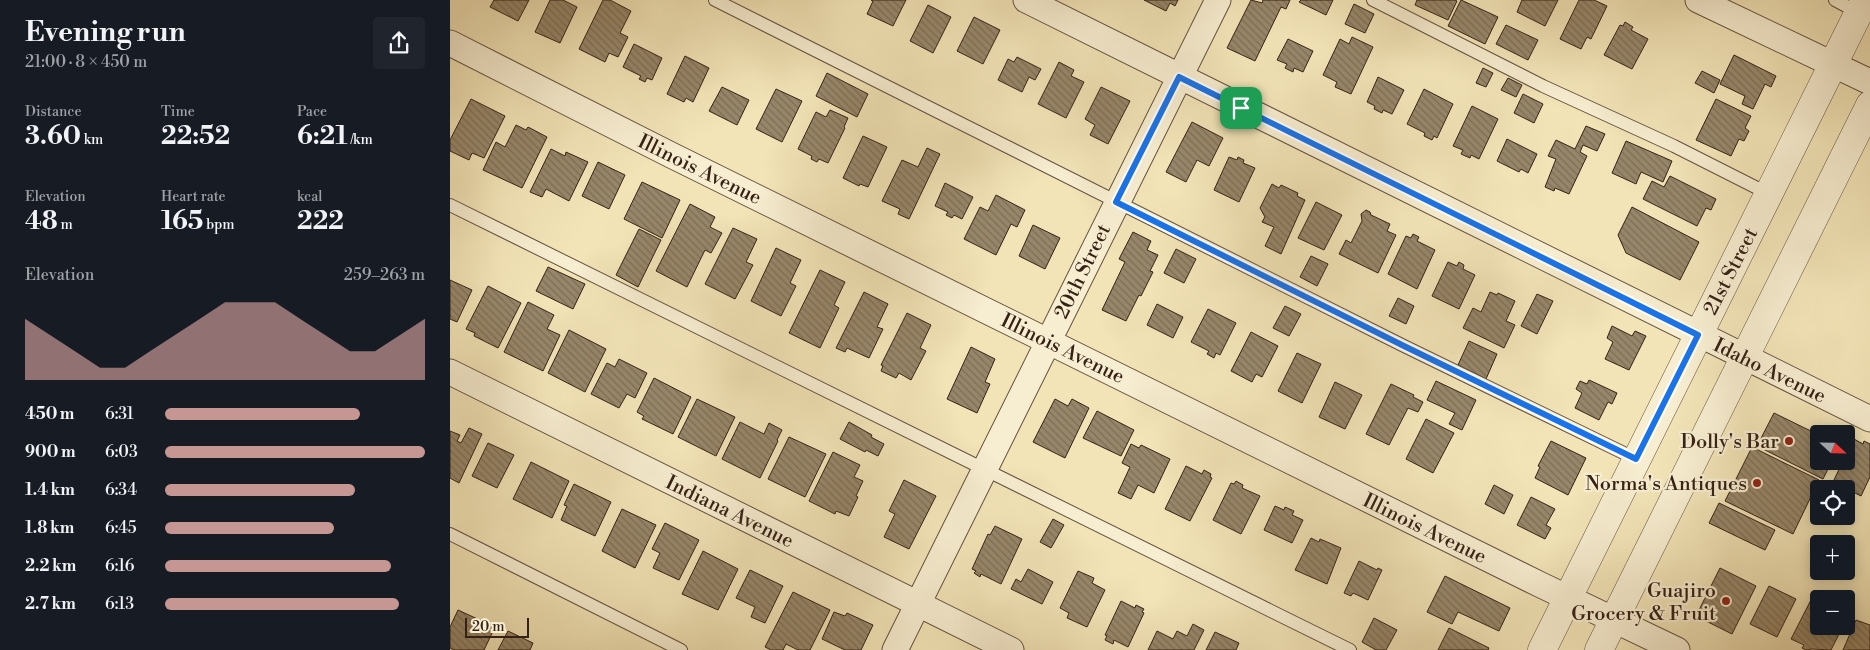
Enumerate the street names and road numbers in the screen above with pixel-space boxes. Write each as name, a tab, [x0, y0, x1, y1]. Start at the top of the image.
street label: Illinois Avenue	[633, 130, 765, 211]
street label: 20th Street	[1050, 220, 1117, 323]
street label: 21st Street	[1699, 224, 1764, 320]
street label: Illinois Avenue	[996, 309, 1128, 390]
street label: Idaho Avenue	[1709, 333, 1830, 409]
street label: Indiana Avenue	[661, 470, 798, 554]
street label: Illinois Avenue	[1358, 489, 1490, 570]

